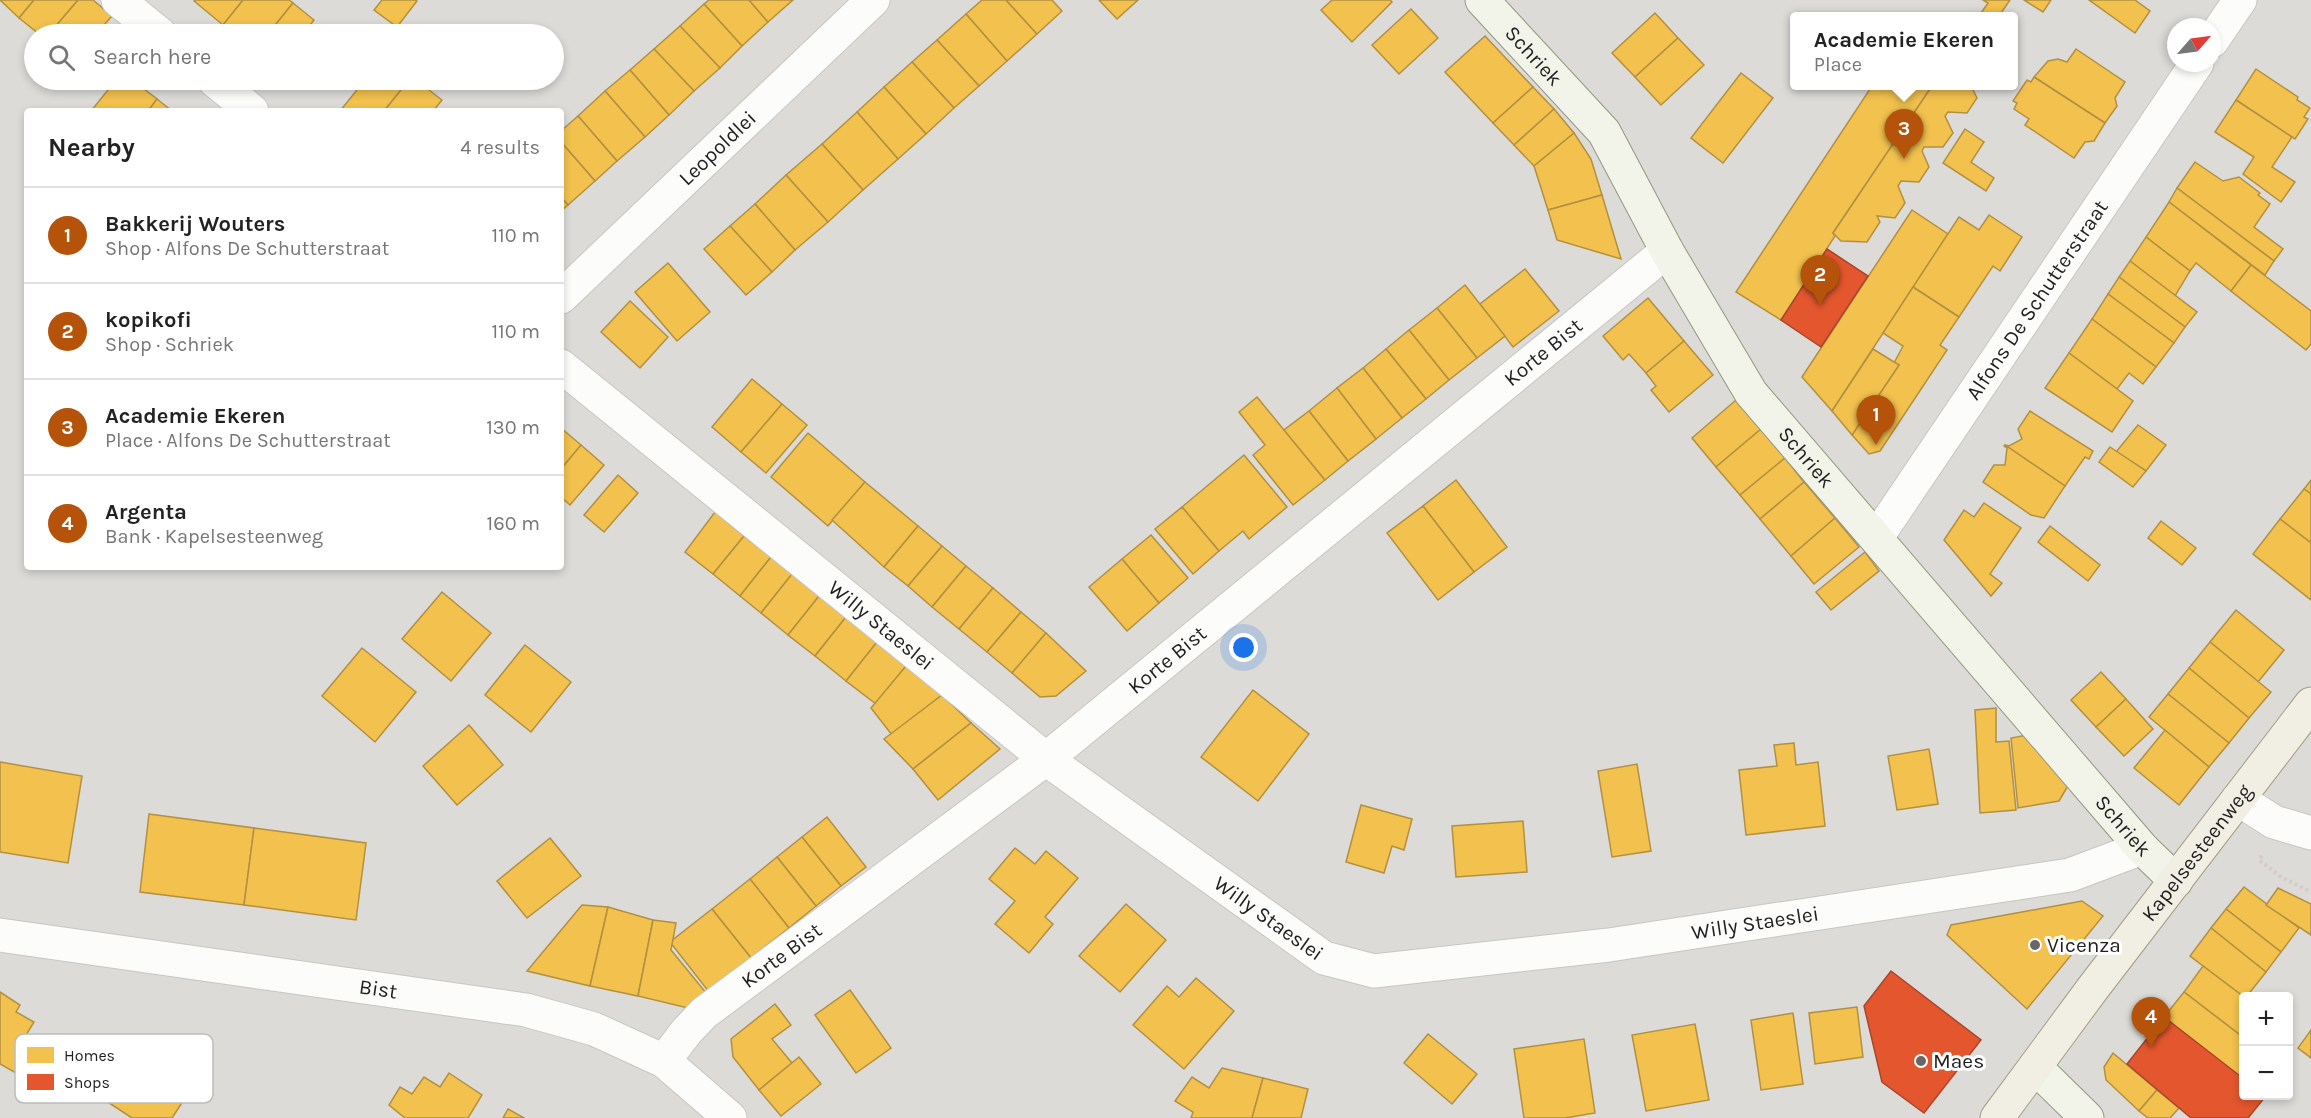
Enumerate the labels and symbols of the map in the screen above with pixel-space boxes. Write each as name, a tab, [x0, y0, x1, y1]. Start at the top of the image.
north arrow	[2167, 18, 2221, 72]
street label: Schriek	[1500, 21, 1567, 91]
street label: Leopoldlei	[674, 106, 761, 190]
pin: 3	[1884, 110, 1924, 159]
street label: Alfons De Schutterstraat	[1961, 195, 2113, 404]
pin: 2	[1800, 256, 1840, 305]
street label: Korte Bist	[1499, 313, 1587, 391]
pin: 1	[1856, 396, 1896, 445]
street label: Schriek	[1773, 422, 1839, 493]
street label: Willy Staeslei	[824, 576, 939, 675]
street label: Korte Bist	[1123, 621, 1211, 699]
your location	[1229, 633, 1258, 662]
street label: Kapelsesteenweg	[2137, 779, 2257, 926]
street label: Schriek	[2090, 790, 2156, 862]
street label: Willy Staeslei	[1209, 871, 1328, 966]
street label: Willy Staeslei	[1690, 901, 1820, 944]
street label: Korte Bist	[737, 918, 826, 993]
place label: Vicenza	[2047, 933, 2121, 957]
marker: Vicenza	[2028, 938, 2042, 952]
street label: Bist	[358, 974, 399, 1004]
pin: 4	[2132, 998, 2170, 1047]
legend	[15, 1034, 213, 1103]
text: Homes	[64, 1046, 115, 1065]
place label: Maes	[1933, 1049, 1984, 1073]
marker: Maes	[1914, 1054, 1928, 1068]
text: Shops	[64, 1073, 110, 1092]

